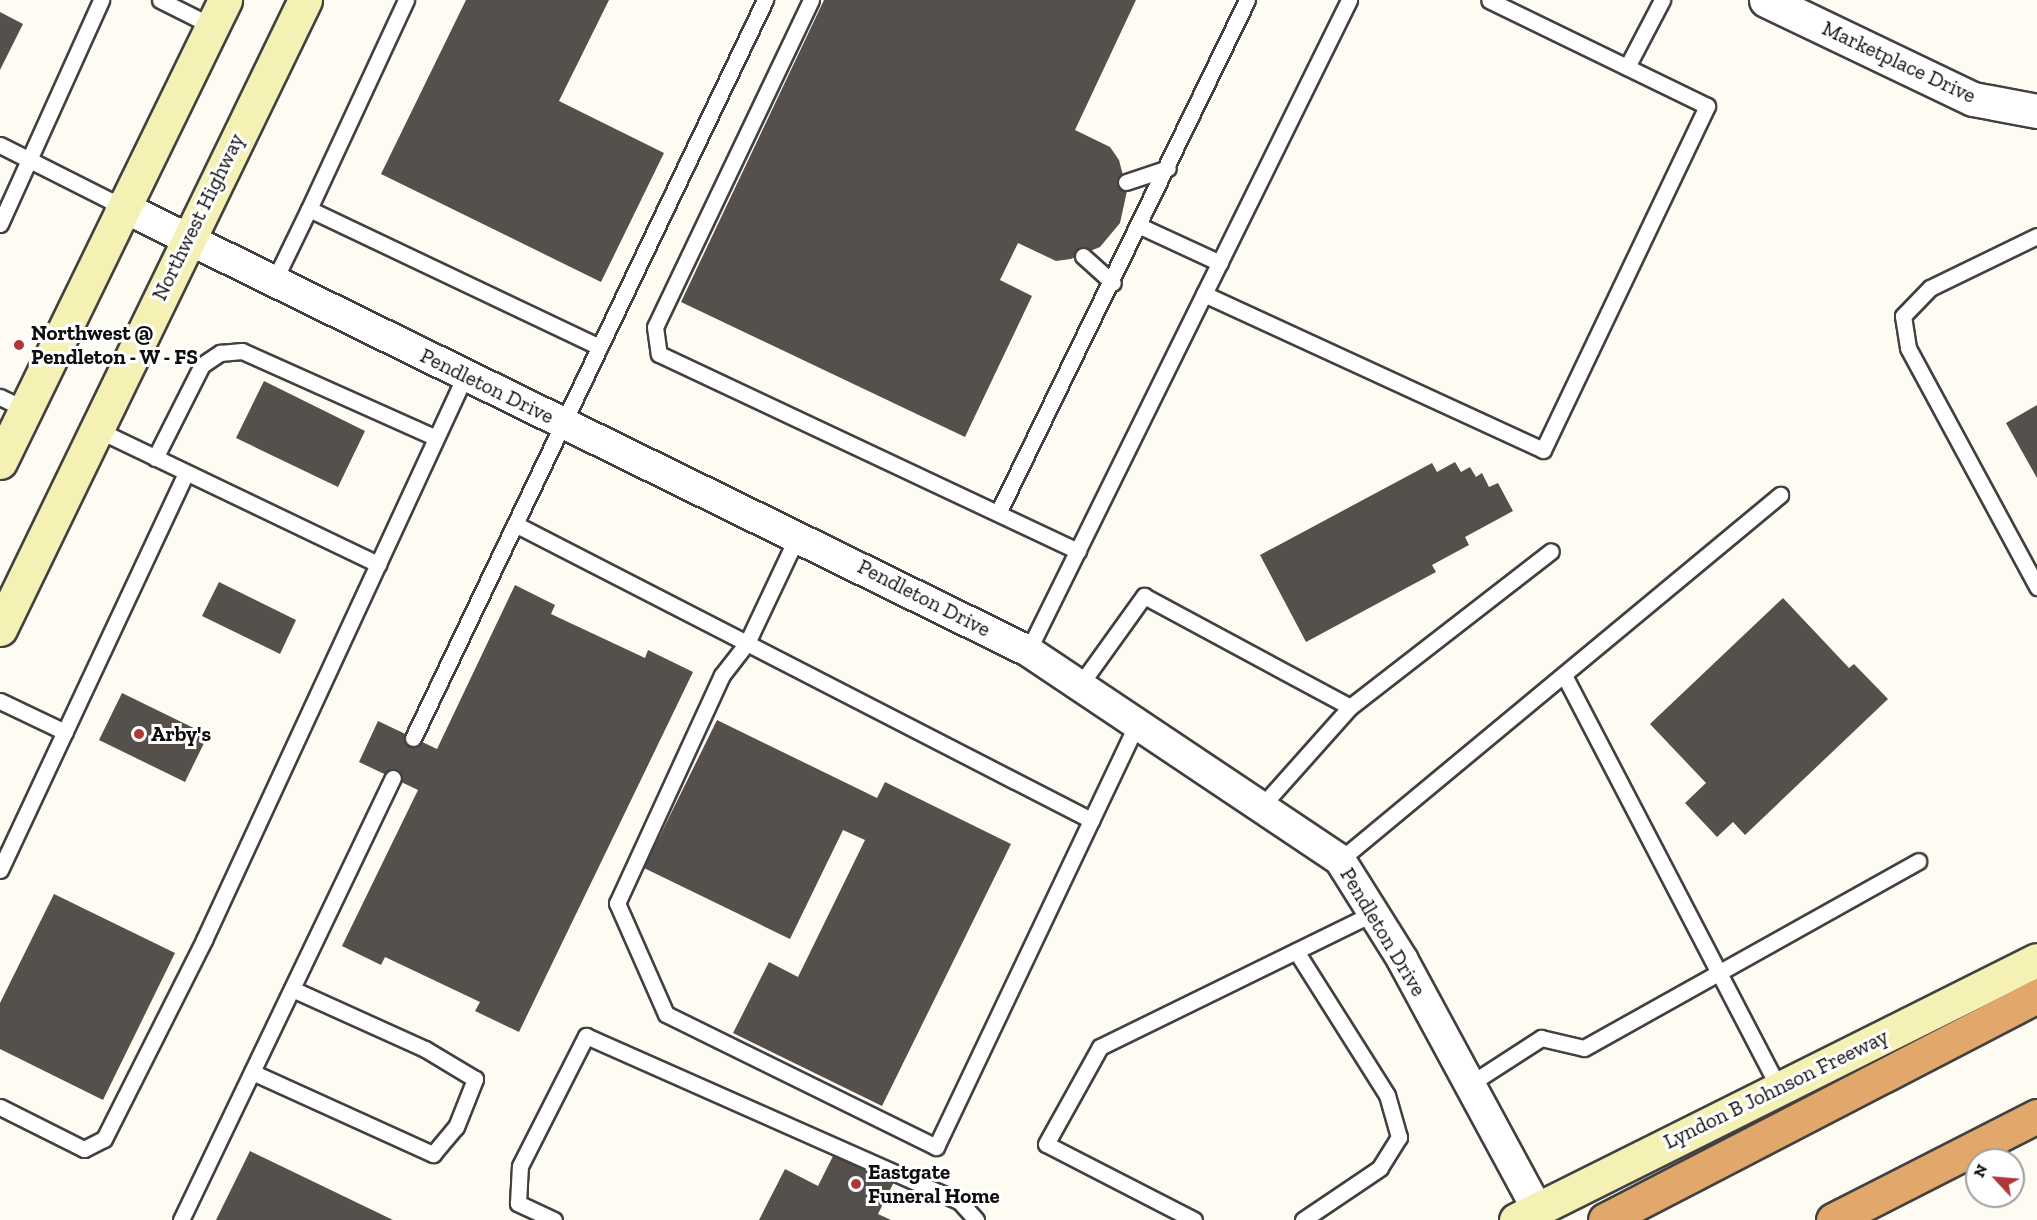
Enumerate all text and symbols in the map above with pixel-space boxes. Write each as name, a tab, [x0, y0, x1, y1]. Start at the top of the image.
street label: Marketplace Drive	[1818, 15, 1980, 109]
street label: Northwest Highway	[147, 130, 249, 304]
place label: Northwest @ Pendleton - W - FS	[31, 320, 199, 370]
marker: Northwest @ Pendleton - W - FS	[12, 338, 26, 352]
street label: Pendleton Drive	[416, 343, 558, 429]
street label: Pendleton Drive	[854, 554, 994, 642]
place label: Arby's	[151, 721, 211, 747]
marker: Arby's	[132, 727, 146, 741]
street label: Pendleton Drive	[1335, 863, 1431, 1001]
street label: Lyndon B Johnson Freeway	[1660, 1024, 1892, 1154]
north arrow	[1965, 1148, 2025, 1208]
place label: Eastgate Funeral Home	[868, 1159, 1000, 1209]
text: N	[1969, 1161, 1991, 1180]
marker: Eastgate Funeral Home	[849, 1177, 863, 1191]

